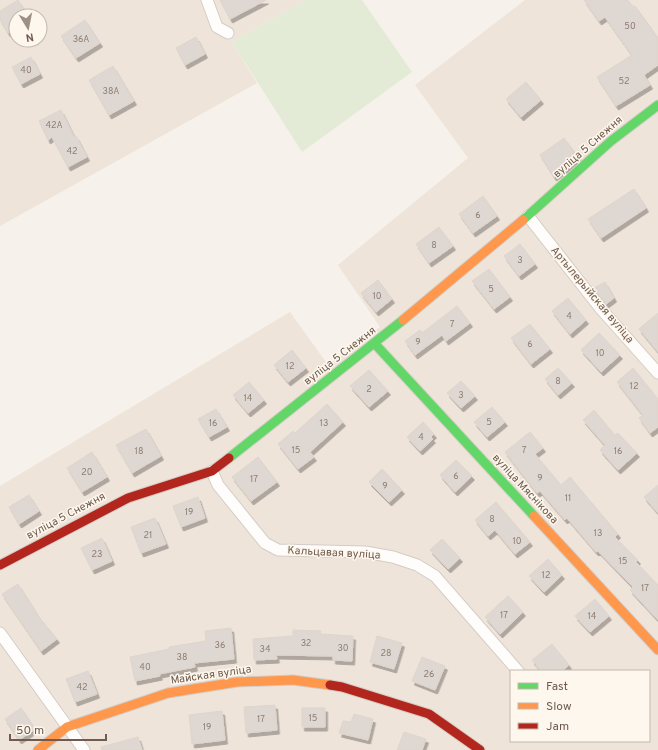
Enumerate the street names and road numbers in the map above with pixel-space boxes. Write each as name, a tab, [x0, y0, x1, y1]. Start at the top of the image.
street label: вуліца 5 Снежня	[550, 113, 626, 181]
street label: Артылерыйская вуліца	[547, 244, 637, 346]
street label: вуліца 5 Снежня	[301, 324, 379, 388]
street label: вуліца Мяснікова	[489, 451, 561, 527]
street label: вуліца 5 Снежня	[24, 489, 108, 543]
street label: Кальцавая вуліца	[287, 544, 381, 562]
street label: Майская вуліца	[170, 662, 252, 688]

